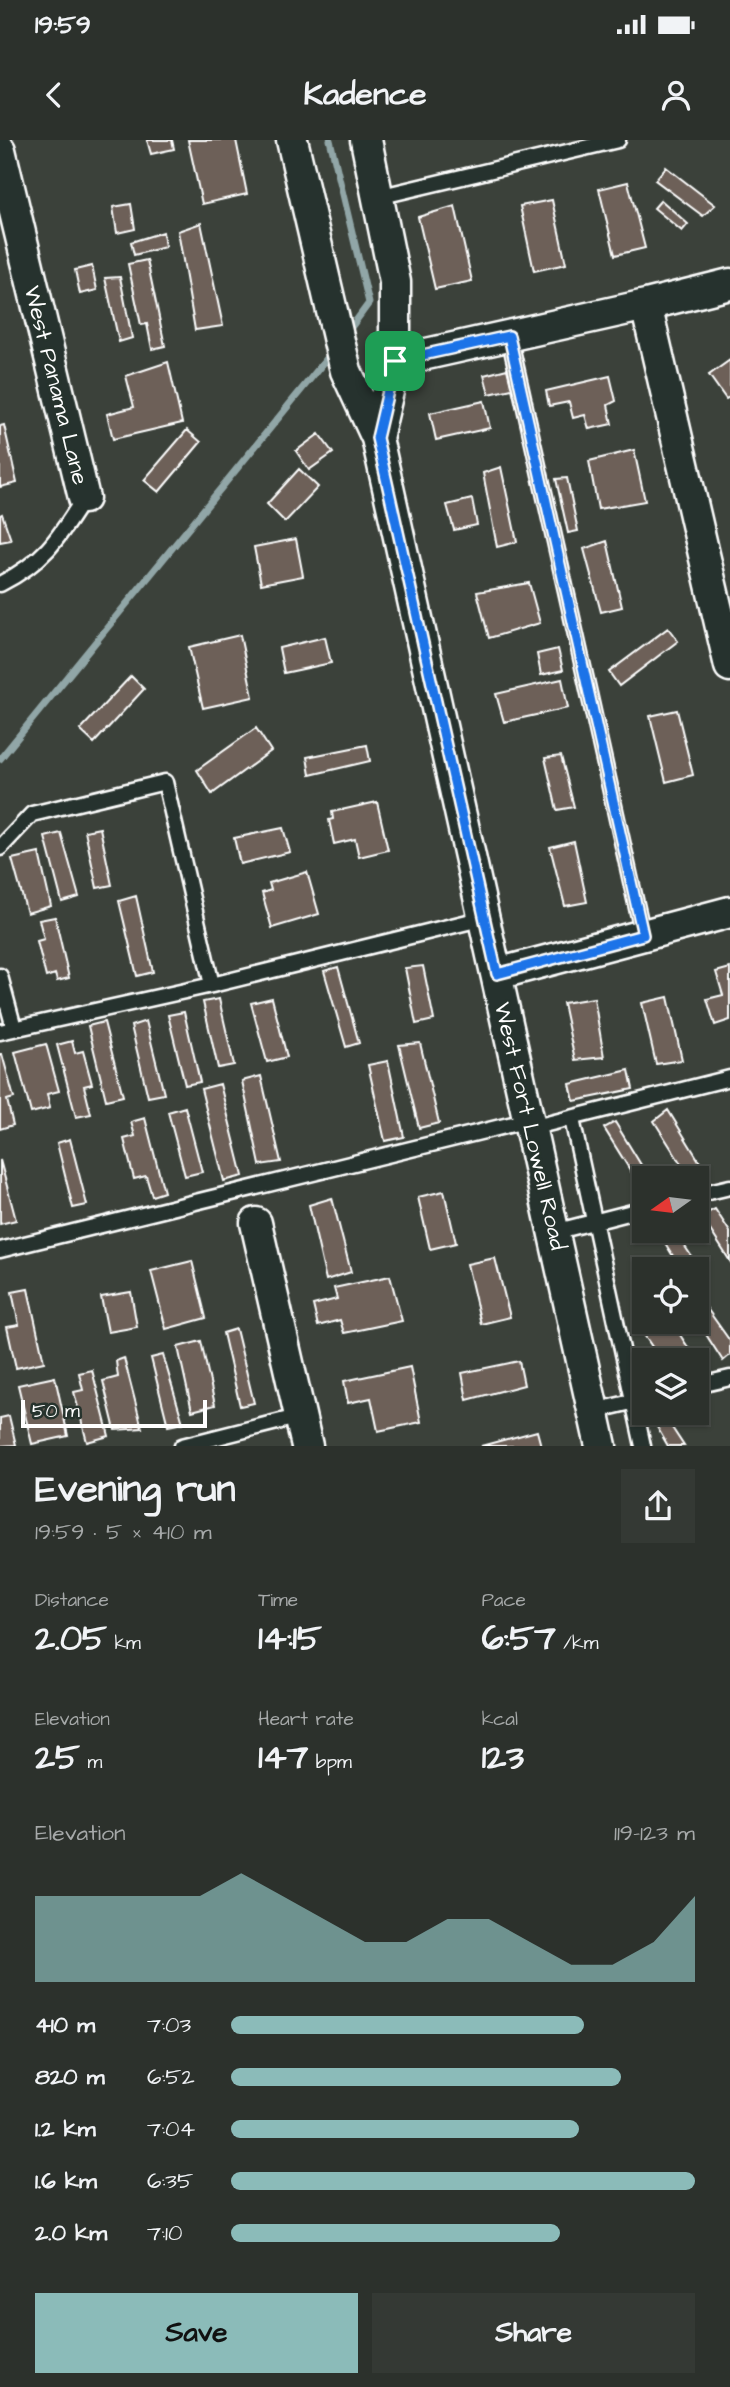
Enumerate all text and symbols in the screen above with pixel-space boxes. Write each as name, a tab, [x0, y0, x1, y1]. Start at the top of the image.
text: 19:59	[35, 7, 91, 43]
text: Kadence	[304, 72, 426, 117]
icon: back	[35, 76, 73, 114]
icon: person	[657, 76, 695, 114]
street label: West Panama Lane	[16, 282, 96, 488]
pin	[365, 331, 425, 391]
icon: arrive	[376, 342, 414, 380]
street label: West Fort Lowell Road	[486, 999, 574, 1253]
north arrow	[632, 1166, 709, 1242]
map controls	[632, 1166, 709, 1425]
button: locate	[632, 1257, 709, 1334]
button: layers	[632, 1348, 709, 1425]
scale bar	[21, 1396, 206, 1428]
text: 50 m	[32, 1398, 80, 1425]
text: Evening run	[35, 1464, 236, 1516]
button: share	[621, 1469, 695, 1543]
text: 19:59 · 5 × 410 m	[35, 1516, 212, 1548]
text: Distance	[35, 1587, 109, 1614]
text: Time	[258, 1587, 298, 1614]
text: Pace	[482, 1587, 526, 1614]
text: 2.05	[35, 1614, 107, 1663]
text: 14:15	[258, 1614, 322, 1663]
text: 6:57	[482, 1614, 556, 1663]
text: km	[107, 1630, 141, 1657]
text: /km	[556, 1630, 598, 1657]
text: Elevation	[35, 1706, 110, 1733]
text: Heart rate	[258, 1706, 354, 1733]
text: kcal	[482, 1706, 518, 1733]
text: 25	[35, 1733, 80, 1782]
text: 147	[258, 1733, 308, 1782]
text: 123	[482, 1733, 524, 1782]
text: m	[80, 1749, 102, 1776]
text: bpm	[308, 1749, 352, 1776]
text: Elevation	[35, 1817, 126, 1849]
text: 119–123 m	[614, 1817, 695, 1849]
text: 410 m	[35, 2009, 95, 2041]
text: 7:03	[147, 2009, 191, 2041]
text: 820 m	[35, 2061, 105, 2093]
text: 6:52	[147, 2061, 195, 2093]
text: 1.2 km	[35, 2113, 96, 2145]
text: 7:04	[147, 2113, 195, 2145]
text: 1.6 km	[35, 2165, 97, 2197]
text: 6:35	[147, 2165, 193, 2197]
text: 2.0 km	[35, 2217, 107, 2249]
text: 7:10	[147, 2217, 182, 2249]
button: Save	[35, 2293, 358, 2373]
button: Share	[372, 2293, 695, 2373]

